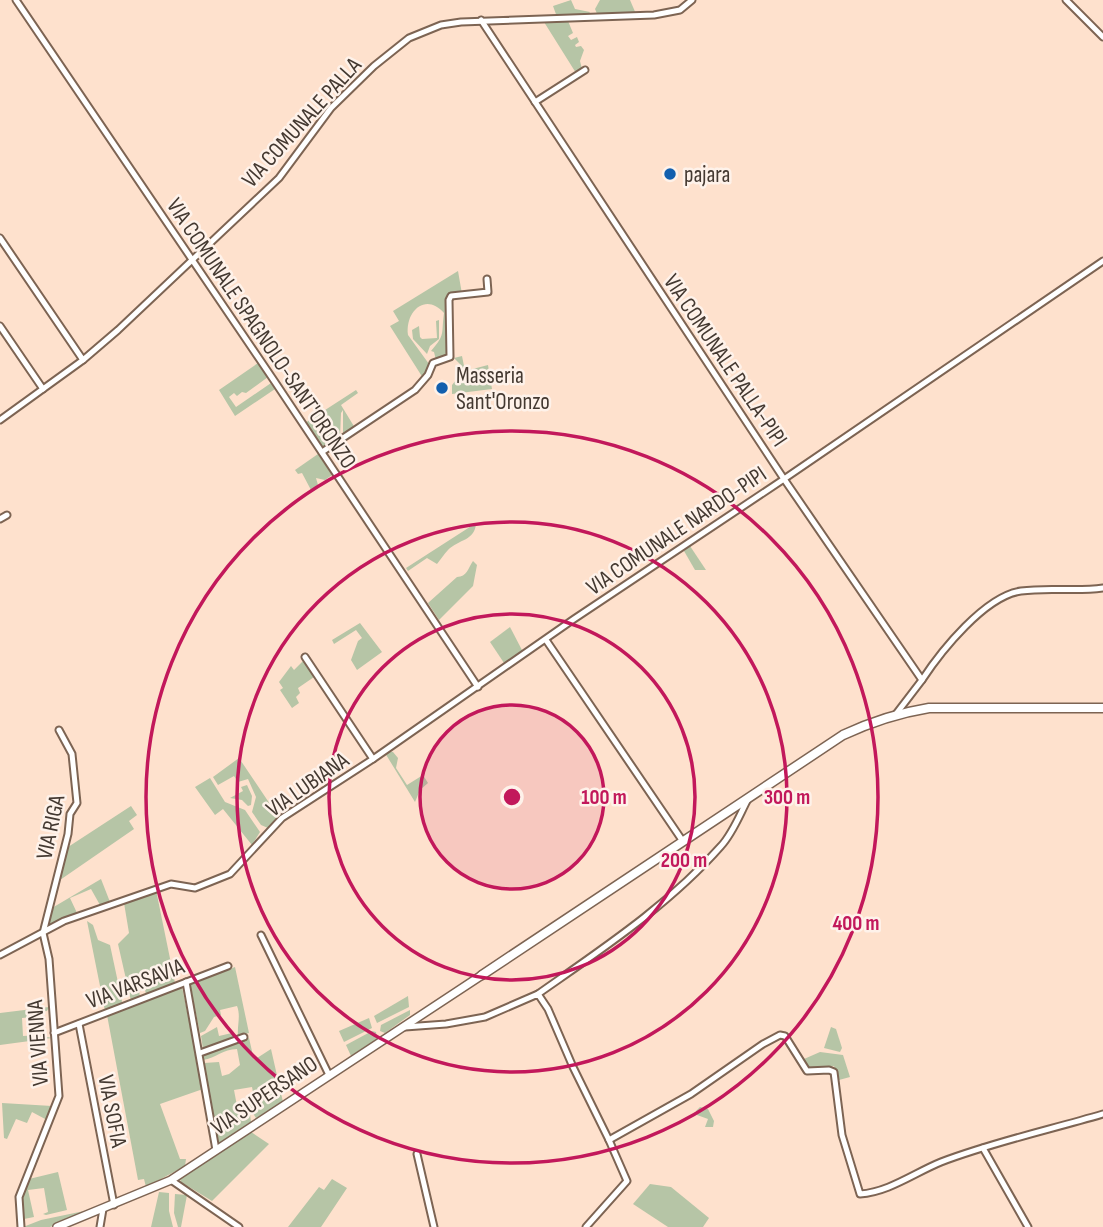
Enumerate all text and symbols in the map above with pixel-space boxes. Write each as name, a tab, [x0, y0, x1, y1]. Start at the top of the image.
street label: VIA COMUNALE PALLA	[236, 52, 368, 193]
place label: pajara	[684, 161, 730, 189]
marker: pajara	[662, 166, 678, 182]
street label: VIA COMUNALE SPAGNOLO-SANT'ORONZO	[160, 193, 362, 474]
street label: VIA COMUNALE PALLA-PIPI	[657, 269, 793, 452]
place label: Masseria Sant'Oronzo	[456, 362, 550, 416]
marker: Masseria Sant'Oronzo	[434, 380, 450, 396]
street label: VIA COMUNALE NARDO-PIPI	[581, 460, 772, 601]
street label: VIA LUBIANA	[261, 746, 354, 823]
centre of rings	[500, 785, 524, 809]
text: 100 m	[581, 785, 627, 810]
text: 300 m	[764, 785, 810, 810]
street label: VIA RIGA	[31, 792, 71, 862]
text: 200 m	[661, 848, 707, 873]
text: 400 m	[833, 911, 879, 936]
street label: VIA VARSAVIA	[82, 952, 188, 1015]
street label: VIA VIENNA	[21, 999, 55, 1087]
street label: VIA SUPERSANO	[206, 1050, 323, 1142]
street label: VIA SOFIA	[91, 1073, 133, 1150]

